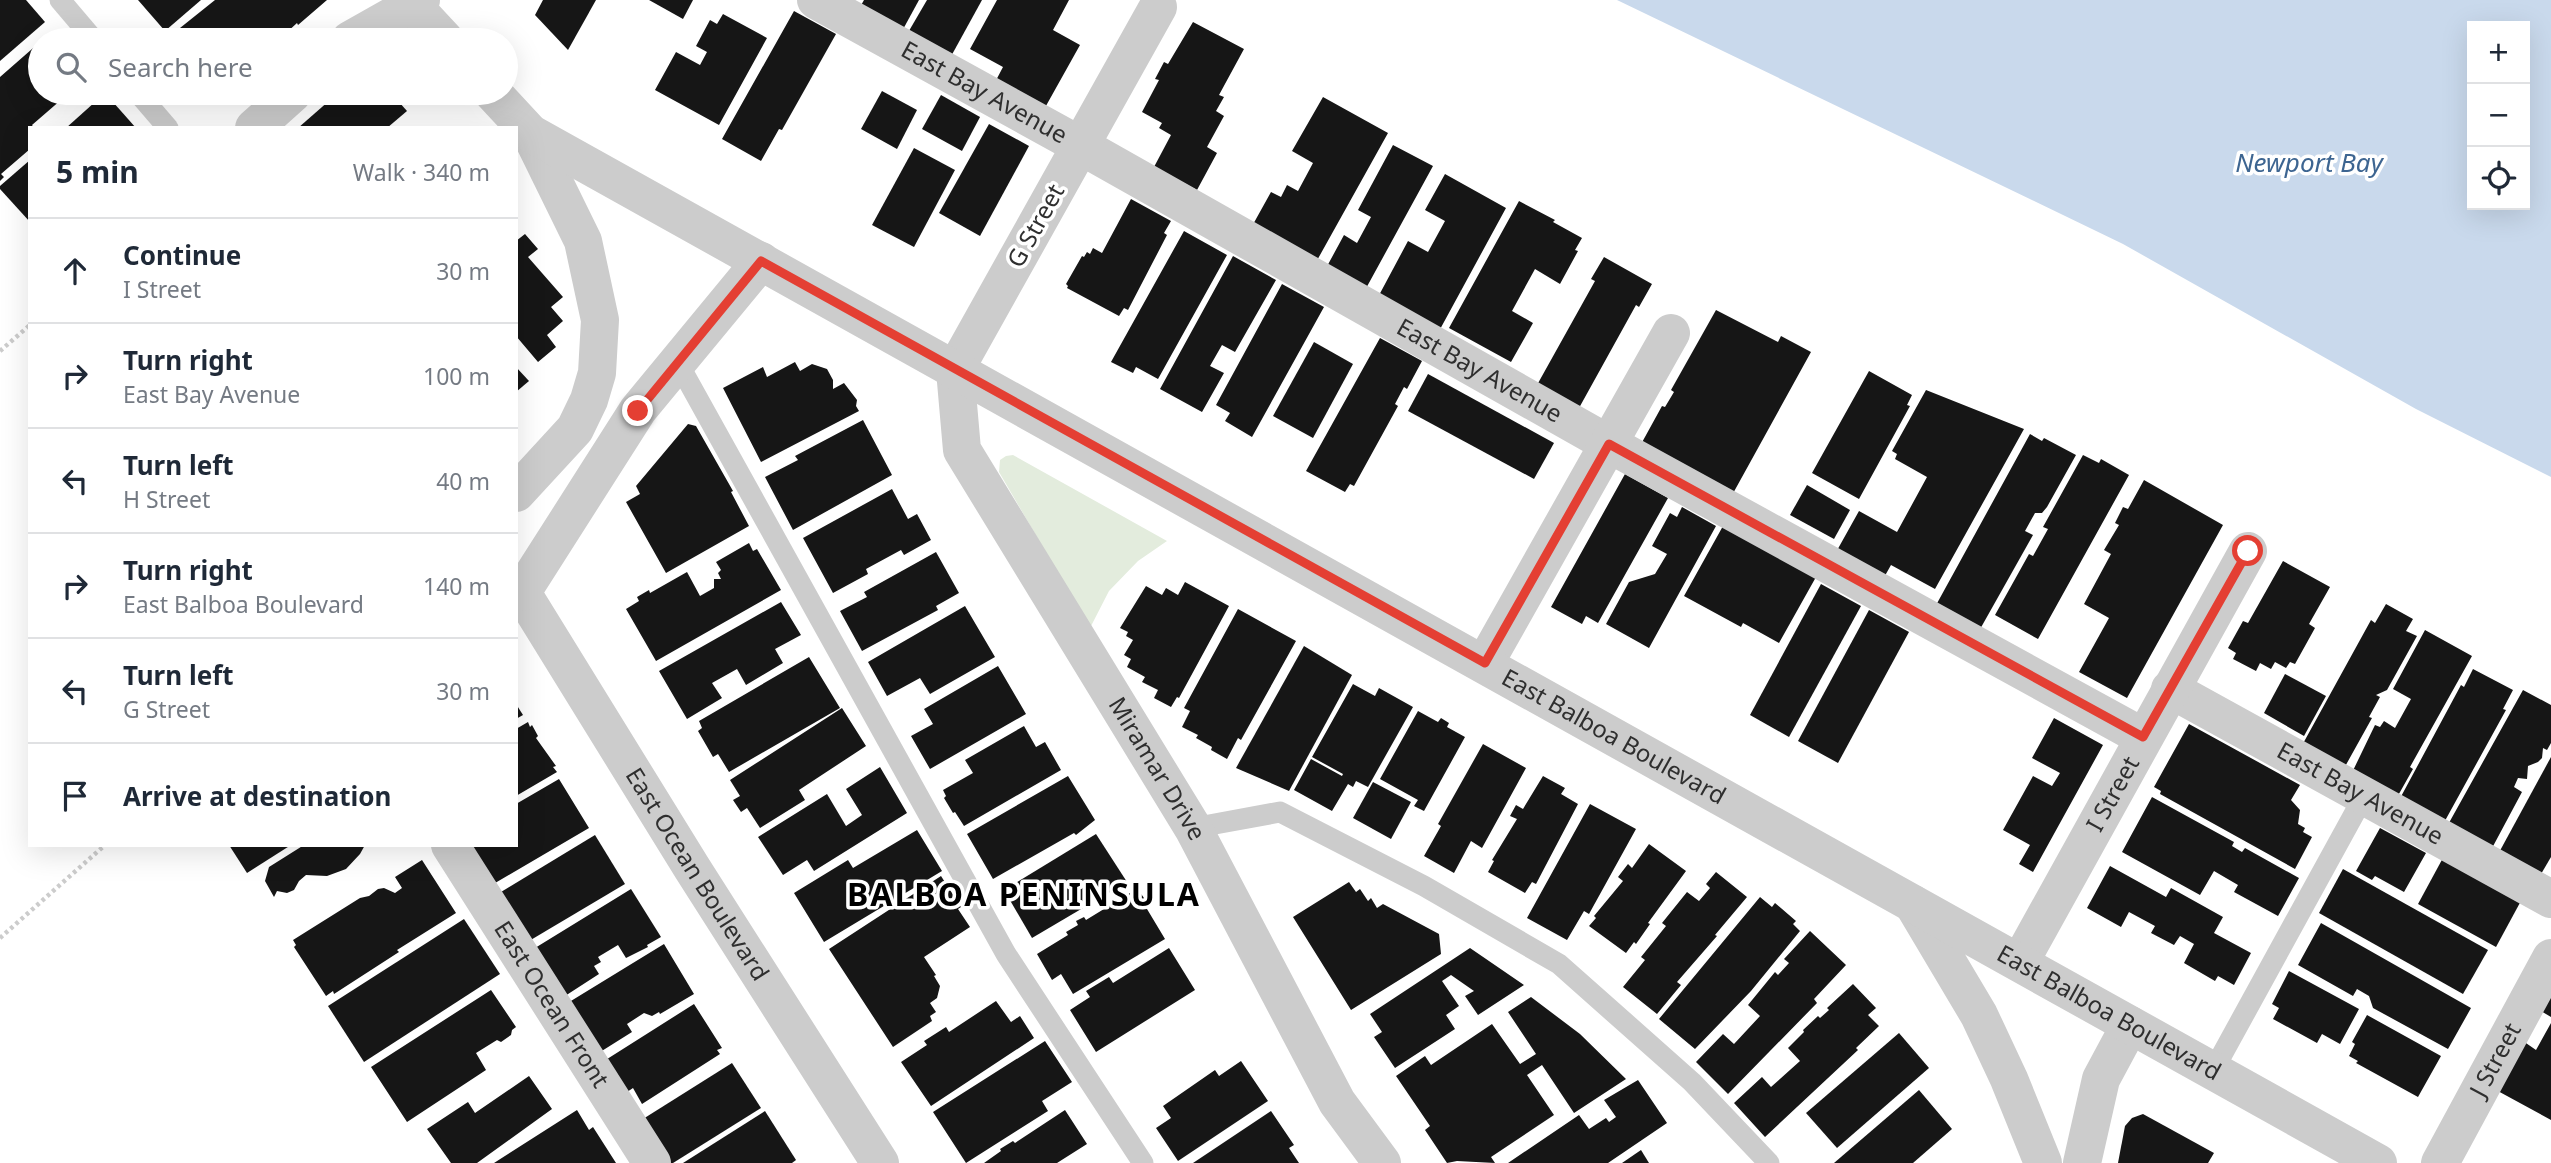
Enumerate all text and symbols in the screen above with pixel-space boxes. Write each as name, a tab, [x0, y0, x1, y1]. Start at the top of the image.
map controls	[2467, 21, 2530, 210]
button: +	[2467, 21, 2530, 84]
search box	[28, 28, 518, 105]
street label: East Bay Avenue	[896, 32, 1074, 150]
icon: search	[52, 48, 90, 86]
text: Search here	[108, 49, 253, 85]
button: −	[2467, 84, 2530, 147]
water label: Newport Bay	[2235, 144, 2385, 180]
button: locate	[2467, 147, 2530, 210]
text: 5 min	[56, 151, 139, 192]
text: Walk · 340 m	[353, 156, 490, 188]
street label: G Street	[998, 177, 1071, 273]
text: Continue	[123, 237, 241, 273]
icon: ahead	[56, 252, 94, 290]
text: 30 m	[436, 255, 490, 287]
text: I Street	[123, 273, 201, 305]
street label: East Bay Avenue	[1391, 310, 1569, 429]
text: Turn right	[123, 342, 253, 378]
icon: right	[56, 357, 94, 395]
text: 100 m	[423, 360, 490, 392]
text: East Bay Avenue	[123, 378, 300, 410]
route end	[622, 395, 653, 426]
text: Turn left	[123, 447, 234, 483]
icon: left	[56, 462, 94, 500]
text: 40 m	[436, 465, 490, 497]
text: H Street	[123, 483, 210, 515]
route start	[2232, 535, 2263, 566]
text: Turn right	[123, 552, 253, 588]
icon: right	[56, 567, 94, 605]
text: 140 m	[423, 570, 490, 602]
text: East Balboa Boulevard	[123, 588, 364, 620]
text: Turn left	[123, 657, 234, 693]
street label: East Balboa Boulevard	[1496, 660, 1732, 811]
icon: left	[56, 672, 94, 710]
text: 30 m	[436, 675, 490, 707]
street label: Miramar Drive	[1102, 690, 1215, 846]
text: G Street	[123, 693, 210, 725]
street label: East Bay Avenue	[2272, 733, 2450, 852]
street label: I Street	[2078, 749, 2146, 837]
street label: East Ocean Boulevard	[619, 761, 778, 986]
icon: arrive	[56, 777, 94, 815]
text: Arrive at destination	[123, 778, 392, 814]
district label: BALBOA PENINSULA	[847, 872, 1201, 915]
street label: East Ocean Front	[487, 914, 618, 1094]
street label: East Balboa Boulevard	[1992, 936, 2228, 1087]
street label: J Street	[2460, 1016, 2528, 1104]

